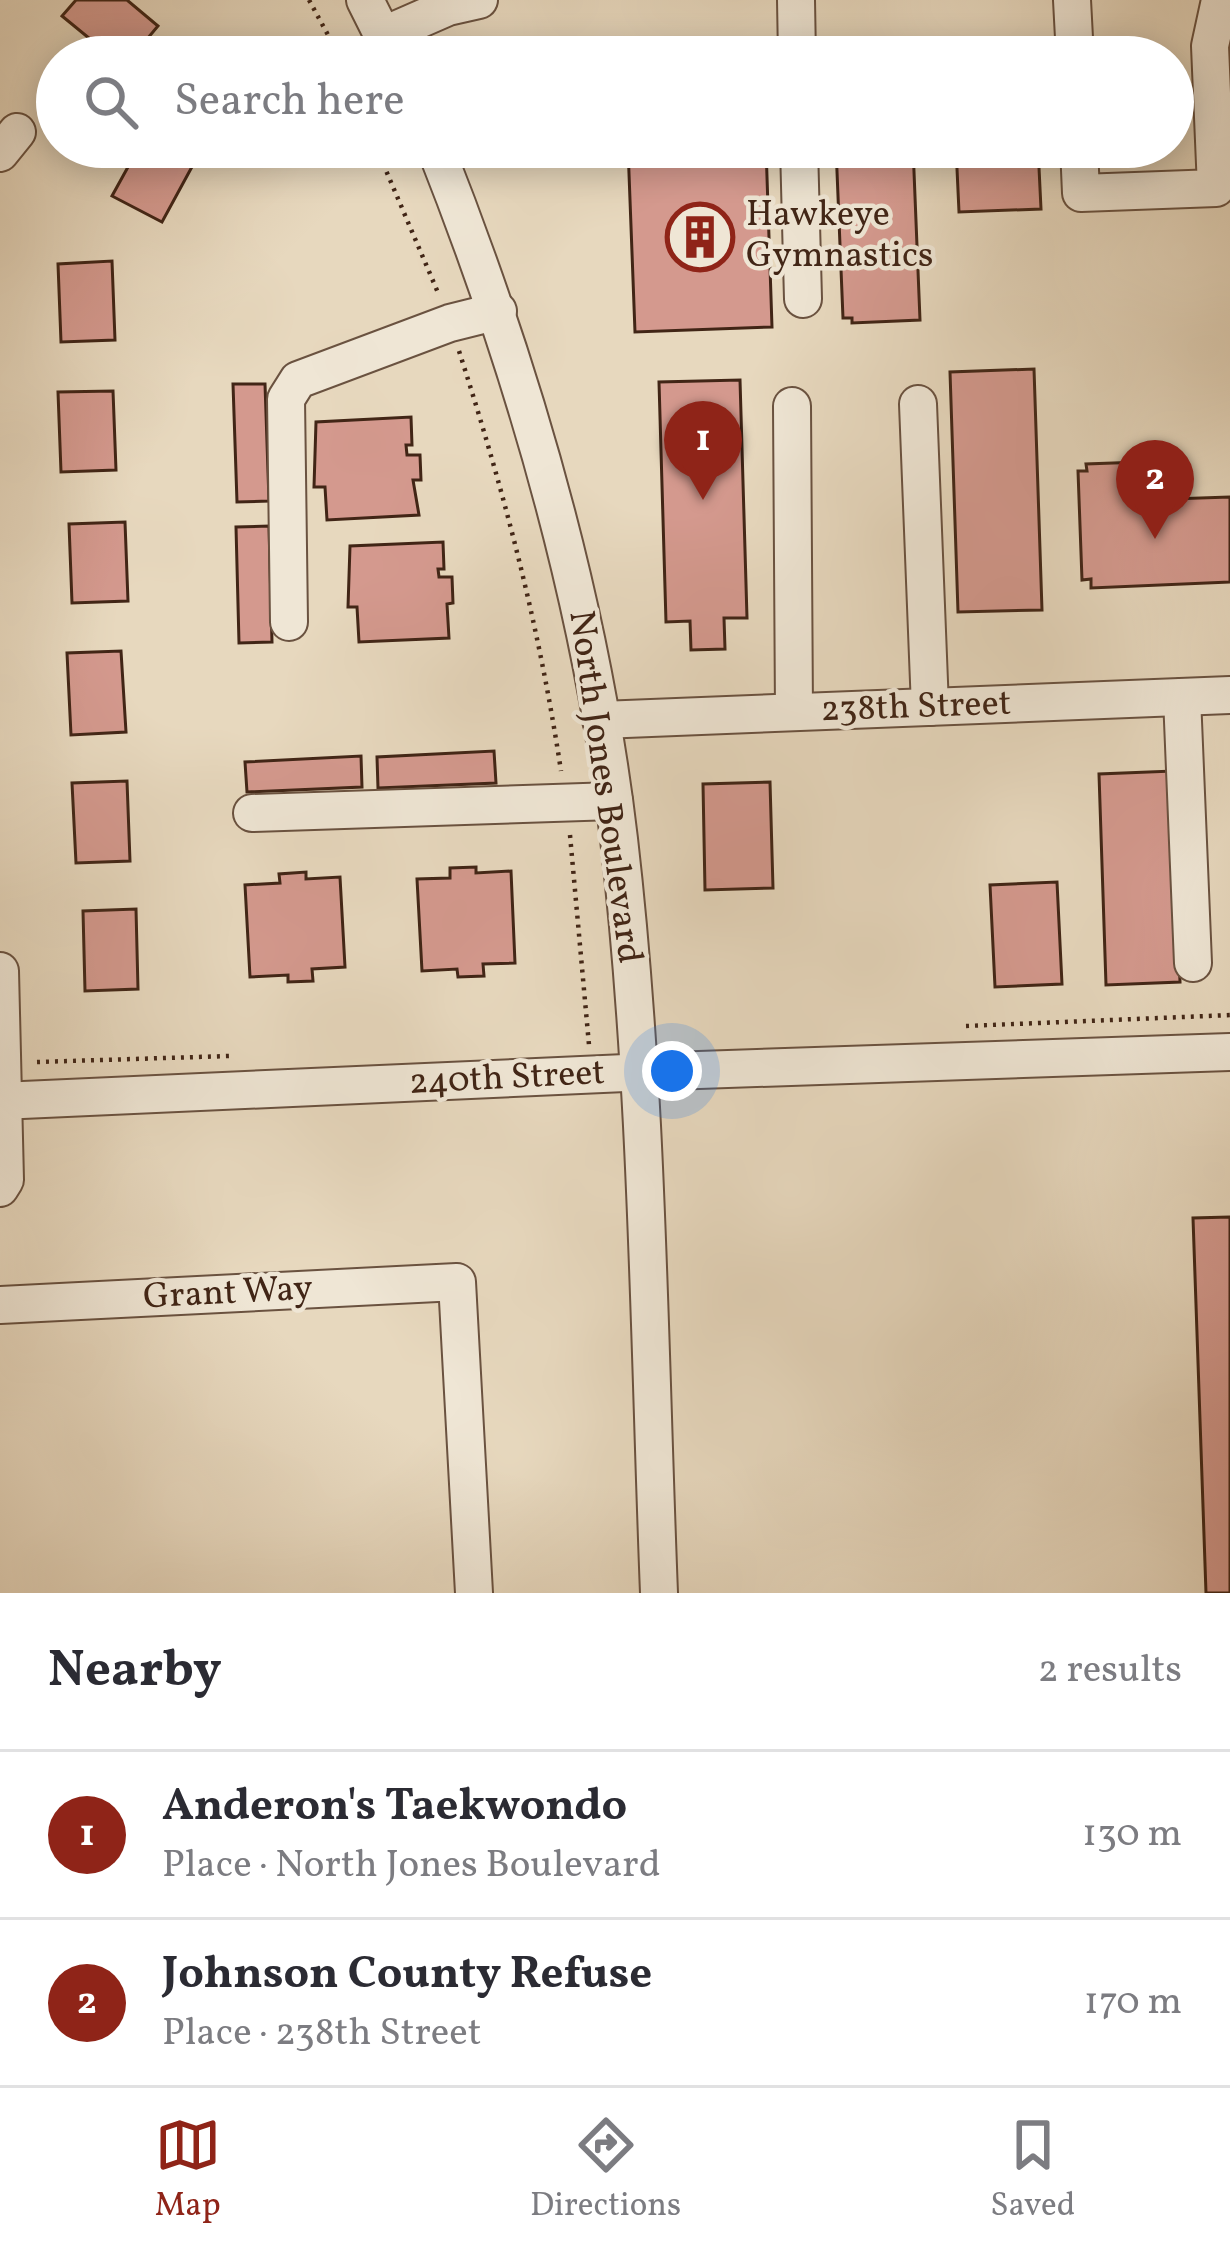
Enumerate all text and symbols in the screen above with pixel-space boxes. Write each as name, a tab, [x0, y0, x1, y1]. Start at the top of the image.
search box	[36, 36, 1194, 168]
icon: search	[78, 69, 144, 135]
text: Search here	[174, 71, 405, 134]
place label: Hawkeye Gymnastics	[746, 191, 933, 282]
building icon: Hawkeye Gymnastics	[665, 202, 735, 272]
pin: 1	[664, 401, 742, 500]
pin: 2	[1116, 440, 1194, 539]
street label: North Jones Boulevard	[554, 607, 654, 967]
street label: 238th Street	[820, 680, 1012, 736]
your location	[642, 1041, 702, 1101]
street label: 240th Street	[408, 1049, 606, 1109]
street label: Grant Way	[142, 1265, 314, 1323]
text: Nearby	[48, 1636, 222, 1707]
text: 2 results	[1038, 1644, 1182, 1698]
text: Anderon's Taekwondo	[162, 1776, 627, 1839]
text: 1	[79, 1808, 95, 1862]
text: 130 m	[1082, 1808, 1182, 1862]
text: Place · North Jones Boulevard	[162, 1839, 661, 1893]
text: Johnson County Refuse	[162, 1944, 652, 2007]
text: 2	[77, 1976, 97, 2030]
text: 170 m	[1084, 1976, 1182, 2030]
text: Place · 238th Street	[162, 2007, 481, 2061]
tab: Map	[155, 2112, 221, 2230]
tab: Directions	[530, 2112, 681, 2230]
tab: Saved	[990, 2112, 1075, 2230]

